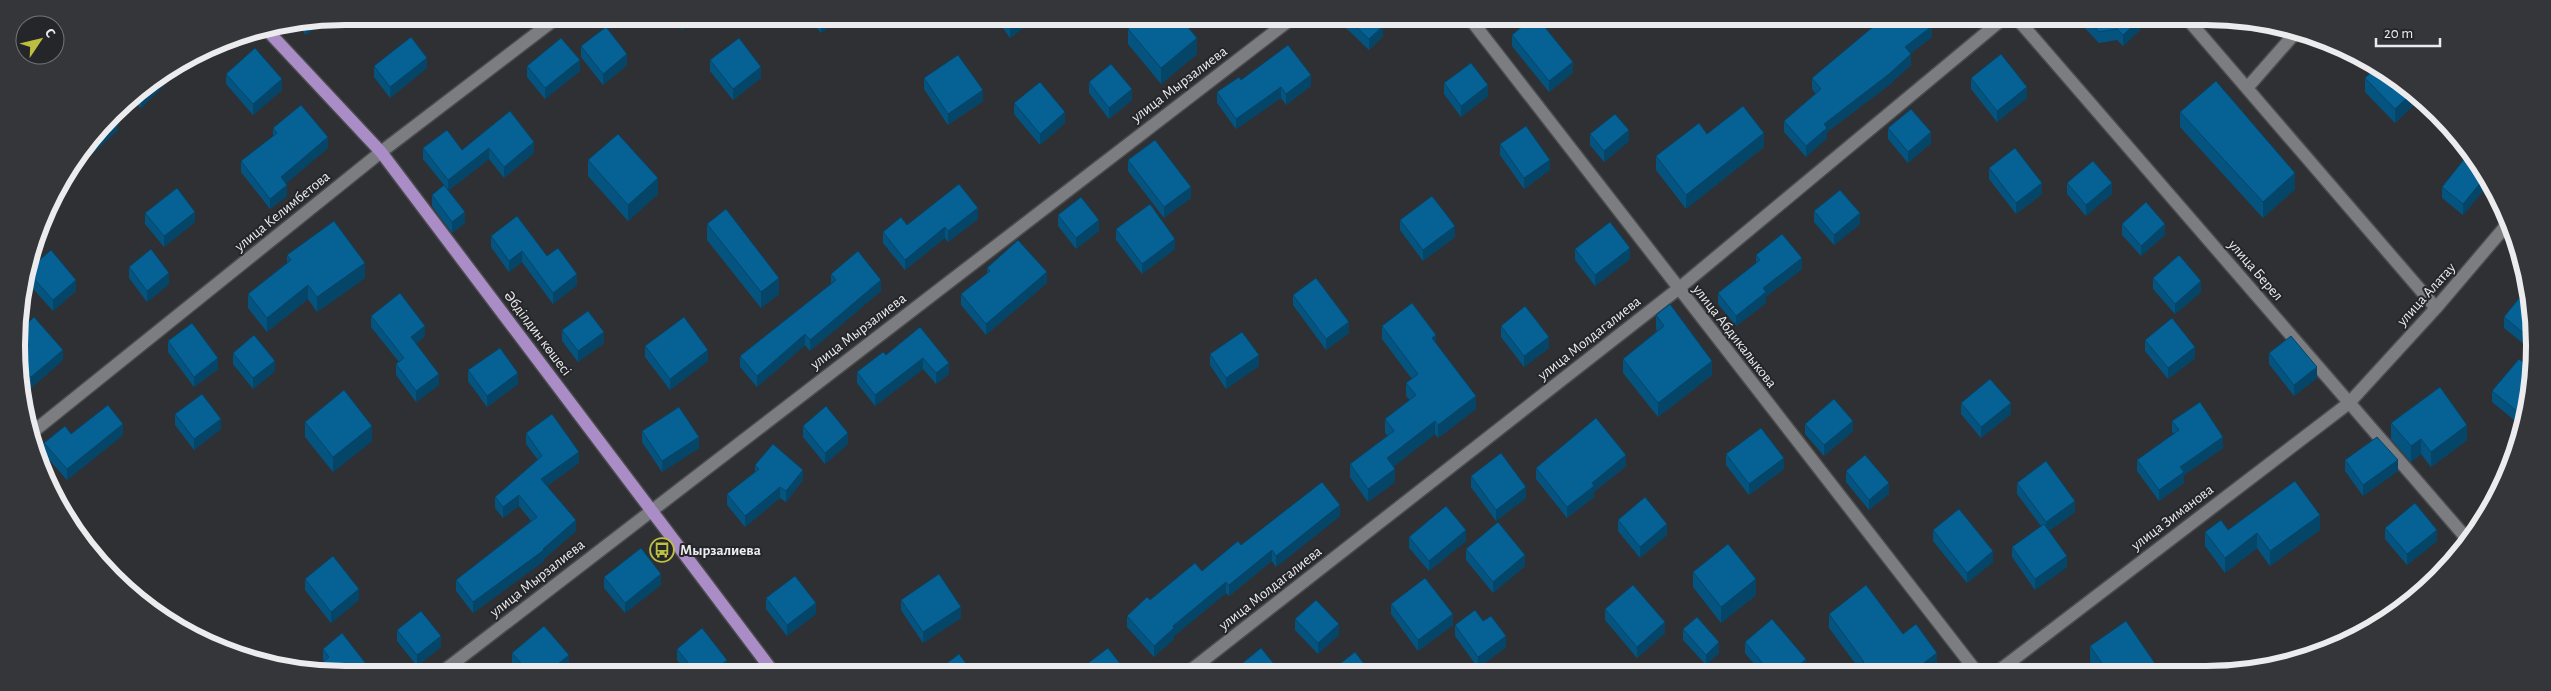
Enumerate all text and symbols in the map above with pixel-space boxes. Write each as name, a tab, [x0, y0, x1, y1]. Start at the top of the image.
north arrow	[15, 15, 65, 65]
scale bar	[2376, 15, 2440, 47]
text: С	[42, 26, 58, 41]
text: 20 m	[2384, 26, 2413, 41]
street label: улица Мырзалиева	[1128, 44, 1230, 126]
street label: улица Келимбетова	[231, 168, 333, 255]
street label: улица Берел	[2225, 236, 2286, 304]
street label: улица Алатау	[2394, 259, 2459, 330]
street label: улица Абдикалыкова	[1689, 281, 1779, 391]
street label: Әбділдин көшесі	[501, 288, 574, 378]
street label: улица Мырзалиева	[807, 291, 909, 373]
street label: улица Молдагалиева	[1534, 294, 1644, 384]
street label: улица Зиманова	[2128, 482, 2216, 554]
street label: улица Мырзалиева	[486, 537, 588, 620]
bus stop icon: Мырзалиева	[649, 537, 675, 563]
place label: Мырзалиева	[680, 543, 761, 558]
street label: улица Молдагалиева	[1215, 544, 1325, 634]

